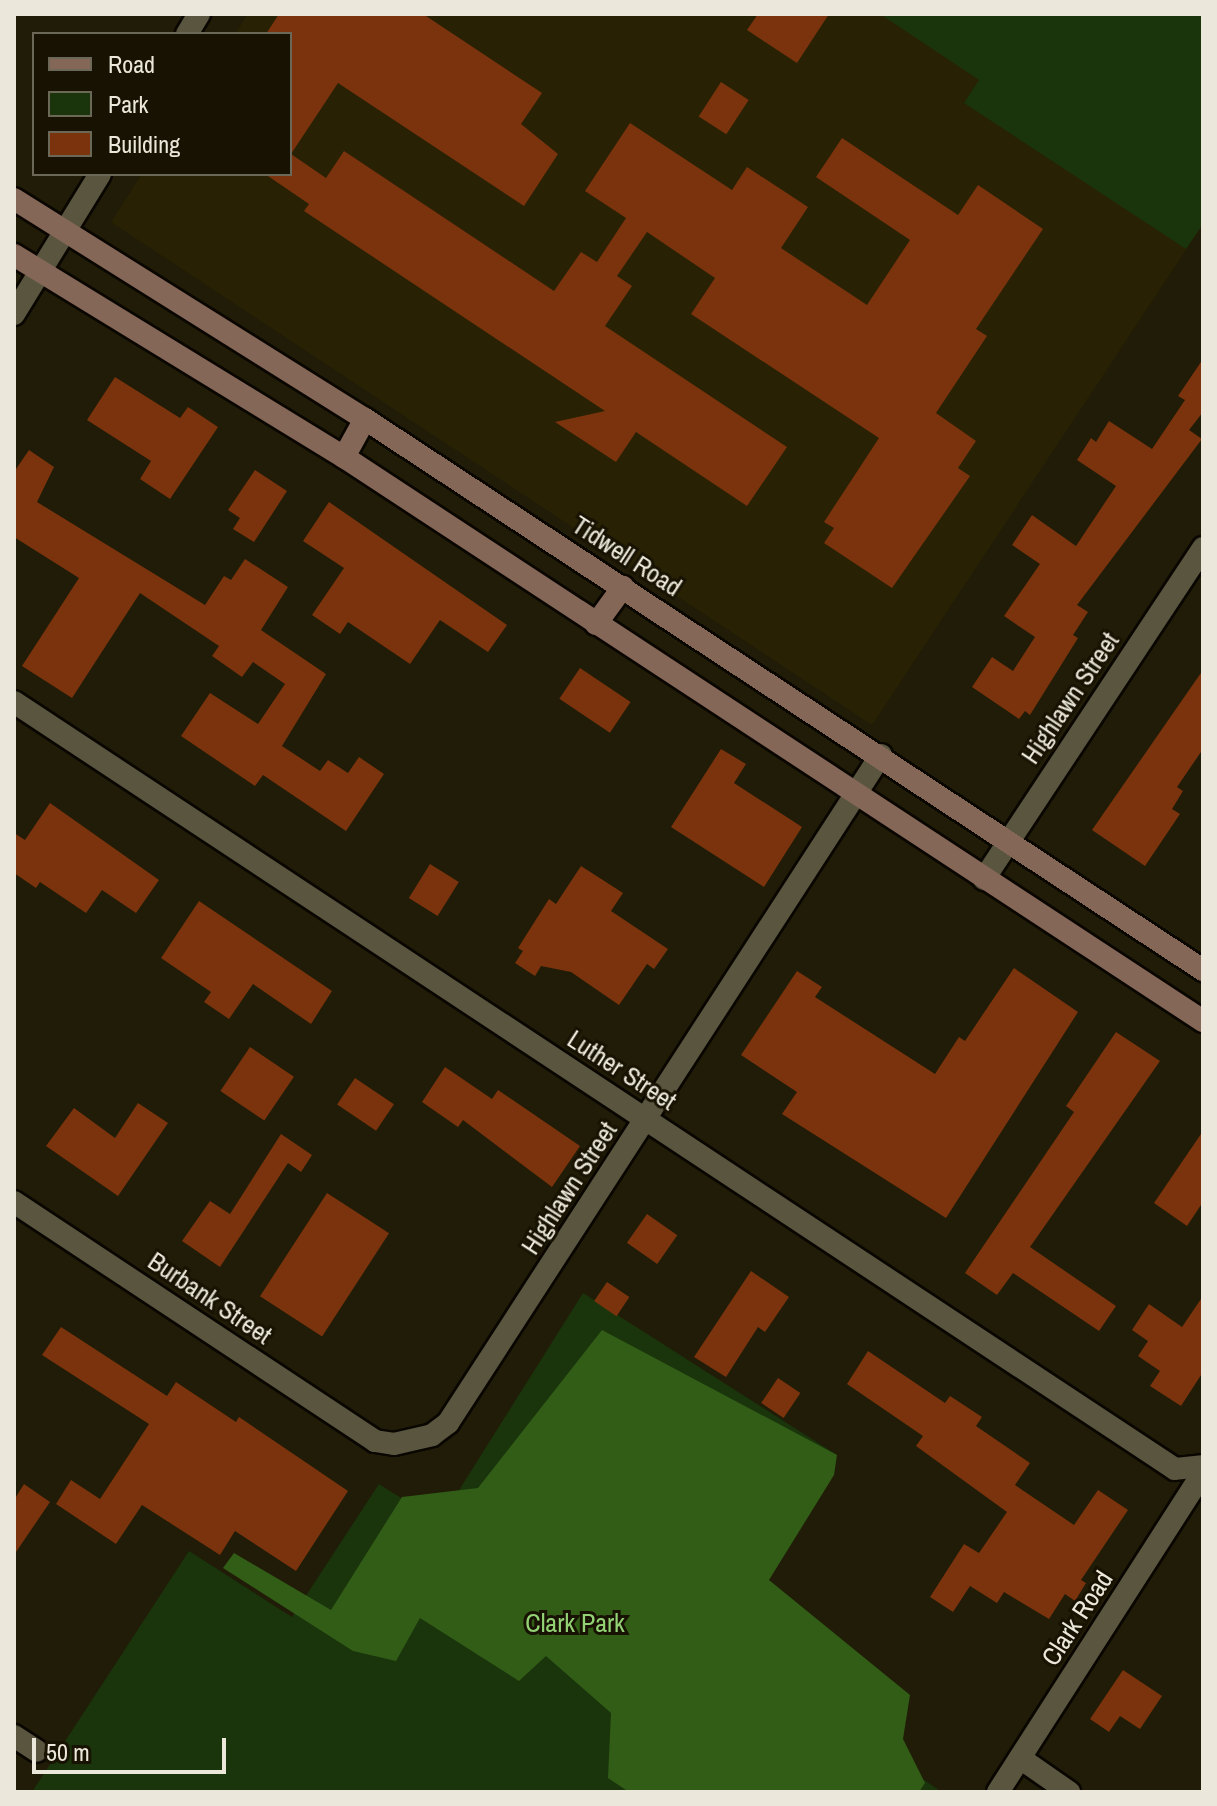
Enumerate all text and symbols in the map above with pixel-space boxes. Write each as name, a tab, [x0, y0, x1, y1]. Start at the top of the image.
legend	[32, 32, 292, 176]
text: Road	[108, 48, 155, 80]
text: Park	[108, 88, 148, 120]
text: Building	[108, 128, 180, 160]
street label: Tidwell Road	[567, 509, 687, 603]
street label: Highlawn Street	[1015, 626, 1125, 770]
street label: Luther Street	[562, 1023, 682, 1117]
street label: Highlawn Street	[515, 1116, 623, 1260]
street label: Burbank Street	[142, 1245, 278, 1351]
street label: Clark Road	[1035, 1565, 1119, 1671]
park label: Clark Park	[525, 1607, 625, 1639]
scale bar	[36, 1722, 230, 1772]
text: 50 m	[46, 1736, 90, 1768]

